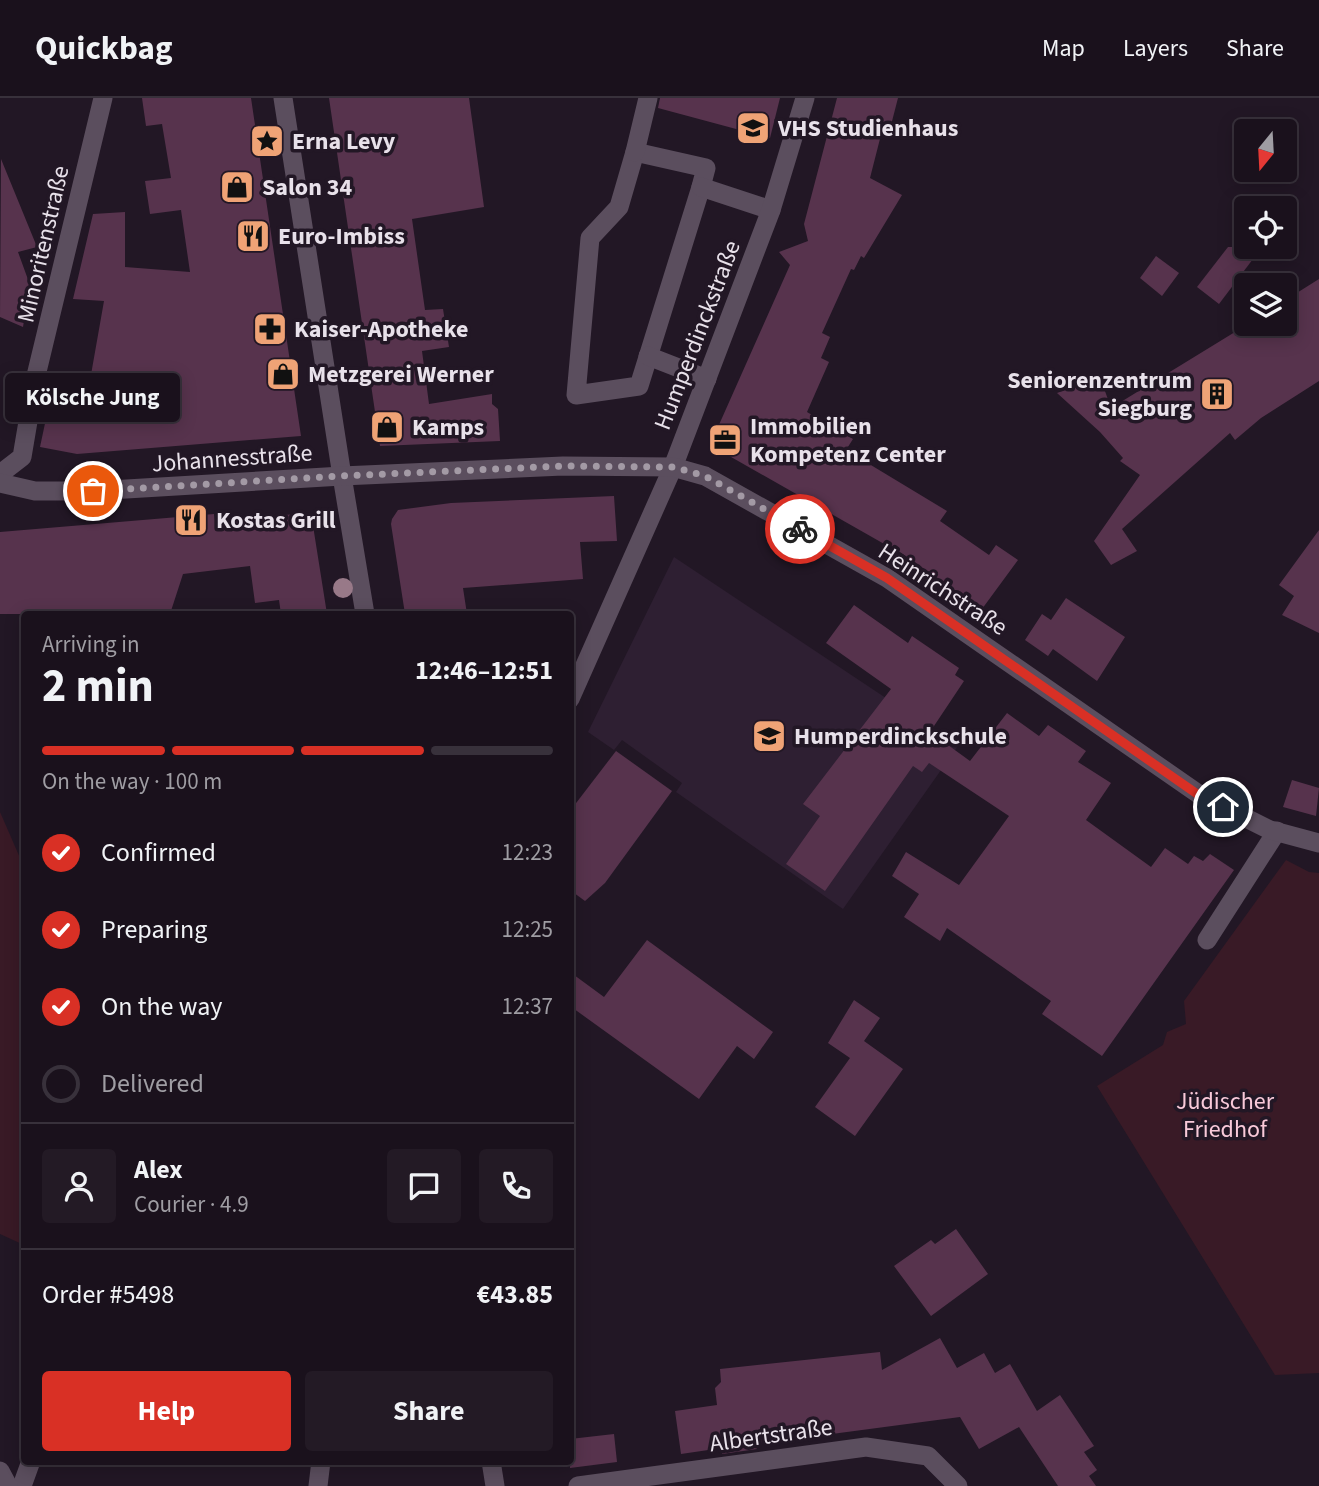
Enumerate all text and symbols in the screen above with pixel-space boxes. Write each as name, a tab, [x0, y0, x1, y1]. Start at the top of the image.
text: Quickbag	[35, 25, 173, 72]
text: Map	[1042, 31, 1085, 66]
text: Layers	[1123, 31, 1188, 66]
text: Share	[1226, 31, 1284, 66]
school or university icon: VHS Studienhaus	[734, 109, 772, 147]
place label: VHS Studienhaus	[777, 111, 958, 146]
north arrow	[1234, 119, 1297, 182]
map controls	[1234, 119, 1297, 336]
place icon: Erna Levy	[248, 122, 286, 160]
place label: Erna Levy	[292, 124, 396, 159]
street label: Minoritenstraße	[8, 162, 79, 326]
shop icon: Salon 34	[218, 168, 256, 206]
place label: Salon 34	[262, 170, 352, 205]
button: locate	[1234, 196, 1297, 259]
restaurant icon: Euro-Imbiss	[234, 217, 272, 255]
place label: Euro-Imbiss	[278, 219, 405, 254]
street label: Humperdinckstraße	[645, 235, 750, 435]
button: layers	[1234, 273, 1297, 336]
pharmacy icon: Kaiser-Apotheke	[251, 310, 289, 348]
place label: Kaiser-Apotheke	[294, 312, 468, 347]
shop icon: Metzgerei Werner	[264, 355, 302, 393]
place label: Metzgerei Werner	[308, 357, 494, 392]
place label: Seniorenzentrum Siegburg	[1007, 363, 1192, 426]
callout: Kölsche Jung	[6, 372, 180, 421]
building icon: Seniorenzentrum Siegburg	[1198, 375, 1236, 413]
text: Kölsche Jung	[26, 381, 159, 414]
shop icon: Kamps	[368, 408, 406, 446]
place label: Immobilien Kompetenz Center	[750, 409, 946, 472]
place label: Kamps	[412, 410, 484, 445]
office icon: Immobilien Kompetenz Center	[706, 421, 744, 459]
street label: Johannesstraße	[150, 435, 314, 482]
pin	[63, 461, 123, 521]
icon: bag	[74, 472, 112, 510]
courier	[765, 494, 835, 564]
restaurant icon: Kostas Grill	[172, 501, 210, 539]
place label: Kostas Grill	[216, 503, 336, 538]
icon: bike	[781, 510, 819, 548]
street label: Heinrichstraße	[871, 534, 1014, 644]
text: Arriving in	[42, 628, 140, 661]
text: 12:46–12:51	[415, 652, 553, 689]
text: 2 min	[42, 654, 154, 719]
school or university icon: Humperdinckschule	[750, 717, 788, 755]
place label: Humperdinckschule	[794, 719, 1007, 754]
text: On the way · 100 m	[42, 765, 222, 798]
pin	[1193, 777, 1253, 837]
icon: home	[1204, 788, 1242, 826]
icon: check	[42, 834, 80, 872]
text: Confirmed	[101, 834, 216, 871]
text: 12:23	[502, 836, 553, 869]
icon: check	[42, 911, 80, 949]
text: Preparing	[101, 911, 207, 948]
text: 12:25	[502, 913, 553, 946]
icon: check	[42, 988, 80, 1026]
text: On the way	[101, 988, 222, 1025]
text: 12:37	[502, 990, 553, 1023]
text: Delivered	[101, 1065, 204, 1102]
park label: Jüdischer Friedhof	[1176, 1084, 1275, 1147]
button: person	[42, 1149, 116, 1223]
button: chat	[387, 1149, 461, 1223]
button: phone	[479, 1149, 553, 1223]
text: Alex	[134, 1151, 183, 1188]
text: Courier · 4.9	[134, 1188, 249, 1221]
text: Order #5498	[42, 1276, 174, 1313]
text: €43.85	[477, 1276, 553, 1313]
button: Help	[42, 1371, 291, 1451]
button: Share	[305, 1371, 553, 1451]
street label: Albertstraße	[707, 1410, 835, 1461]

